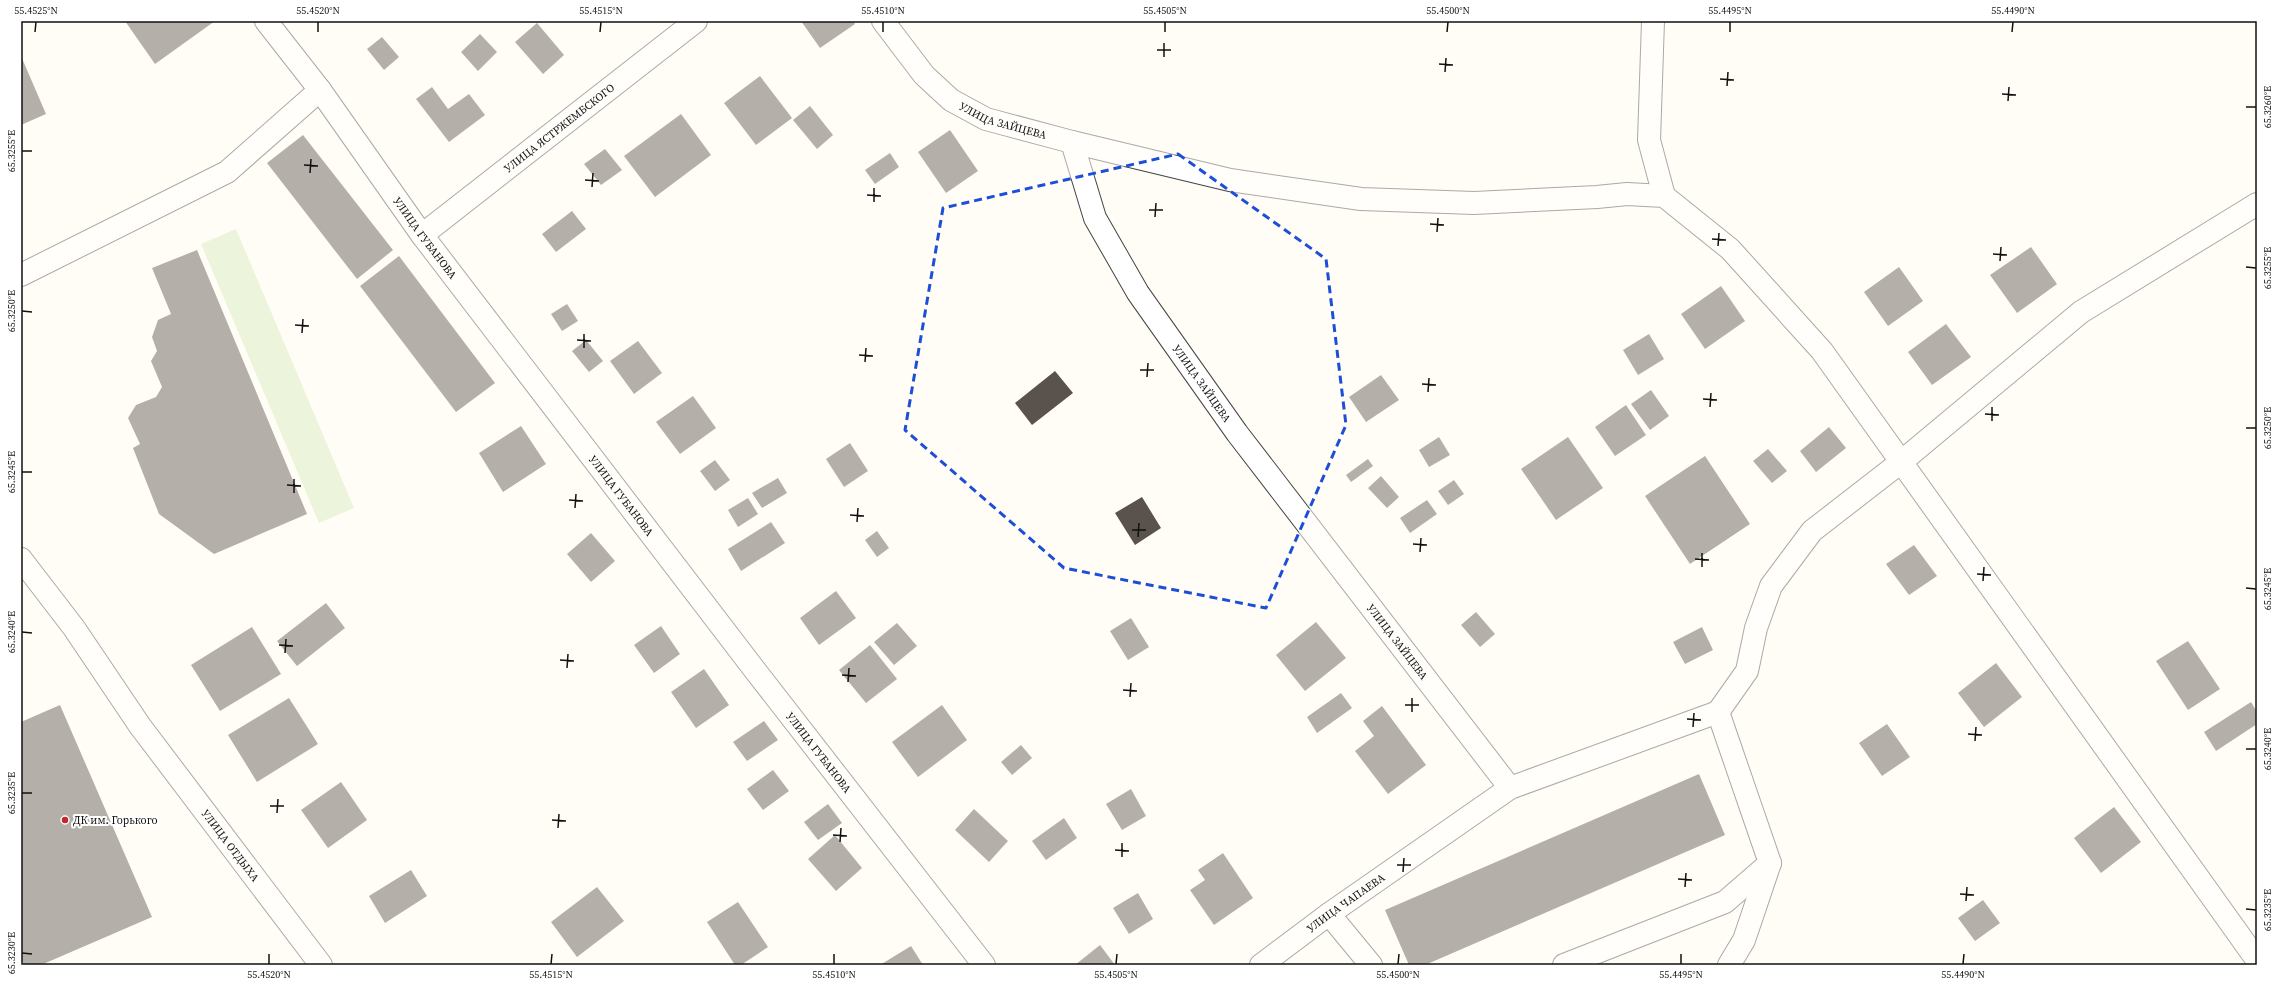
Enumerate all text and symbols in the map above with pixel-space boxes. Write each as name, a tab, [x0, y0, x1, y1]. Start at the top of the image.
text: 55.4525°N	[14, 4, 58, 17]
text: 55.4520°N	[296, 4, 340, 17]
text: 55.4515°N	[579, 4, 623, 17]
text: 55.4510°N	[861, 4, 905, 17]
text: 55.4505°N	[1143, 4, 1187, 17]
text: 55.4500°N	[1426, 4, 1470, 17]
text: 55.4495°N	[1708, 4, 1752, 17]
text: 55.4490°N	[1991, 4, 2035, 17]
street label: УЛИЦА ЯСТРЖЕМБСКОГО	[501, 80, 618, 176]
text: 65.3260°E	[2261, 86, 2274, 128]
street label: УЛИЦА ЗАЙЦЕВА	[957, 98, 1049, 143]
text: 65.3255°E	[5, 130, 18, 172]
street label: УЛИЦА ГУБАНОВА	[390, 194, 461, 282]
text: 65.3255°E	[2261, 247, 2274, 289]
text: 65.3250°E	[5, 290, 18, 332]
street label: УЛИЦА ЗАЙЦЕВА	[1169, 342, 1235, 426]
text: 65.3250°E	[2261, 407, 2274, 449]
text: 65.3245°E	[5, 451, 18, 493]
street label: УЛИЦА ГУБАНОВА	[586, 452, 658, 540]
text: 65.3245°E	[2261, 568, 2274, 610]
street label: УЛИЦА ЗАЙЦЕВА	[1363, 601, 1432, 683]
text: 65.3240°E	[5, 611, 18, 653]
street label: УЛИЦА ГУБАНОВА	[783, 709, 855, 796]
text: 65.3240°E	[2261, 728, 2274, 770]
text: 65.3235°E	[5, 772, 18, 814]
street label: УЛИЦА ОТДЫХА	[198, 806, 263, 885]
place label: ДК им. Горького	[73, 813, 158, 828]
marker: ДК им. Горького	[60, 815, 70, 825]
street label: УЛИЦА ЧАПАЕВА	[1304, 870, 1388, 936]
text: 65.3235°E	[2261, 889, 2274, 931]
text: 65.3230°E	[5, 932, 18, 974]
text: 55.4520°N	[247, 968, 291, 981]
text: 55.4515°N	[529, 968, 573, 981]
text: 55.4510°N	[812, 968, 856, 981]
text: 55.4505°N	[1094, 968, 1138, 981]
text: 55.4500°N	[1376, 968, 1420, 981]
text: 55.4495°N	[1659, 968, 1703, 981]
text: 55.4490°N	[1941, 968, 1985, 981]

